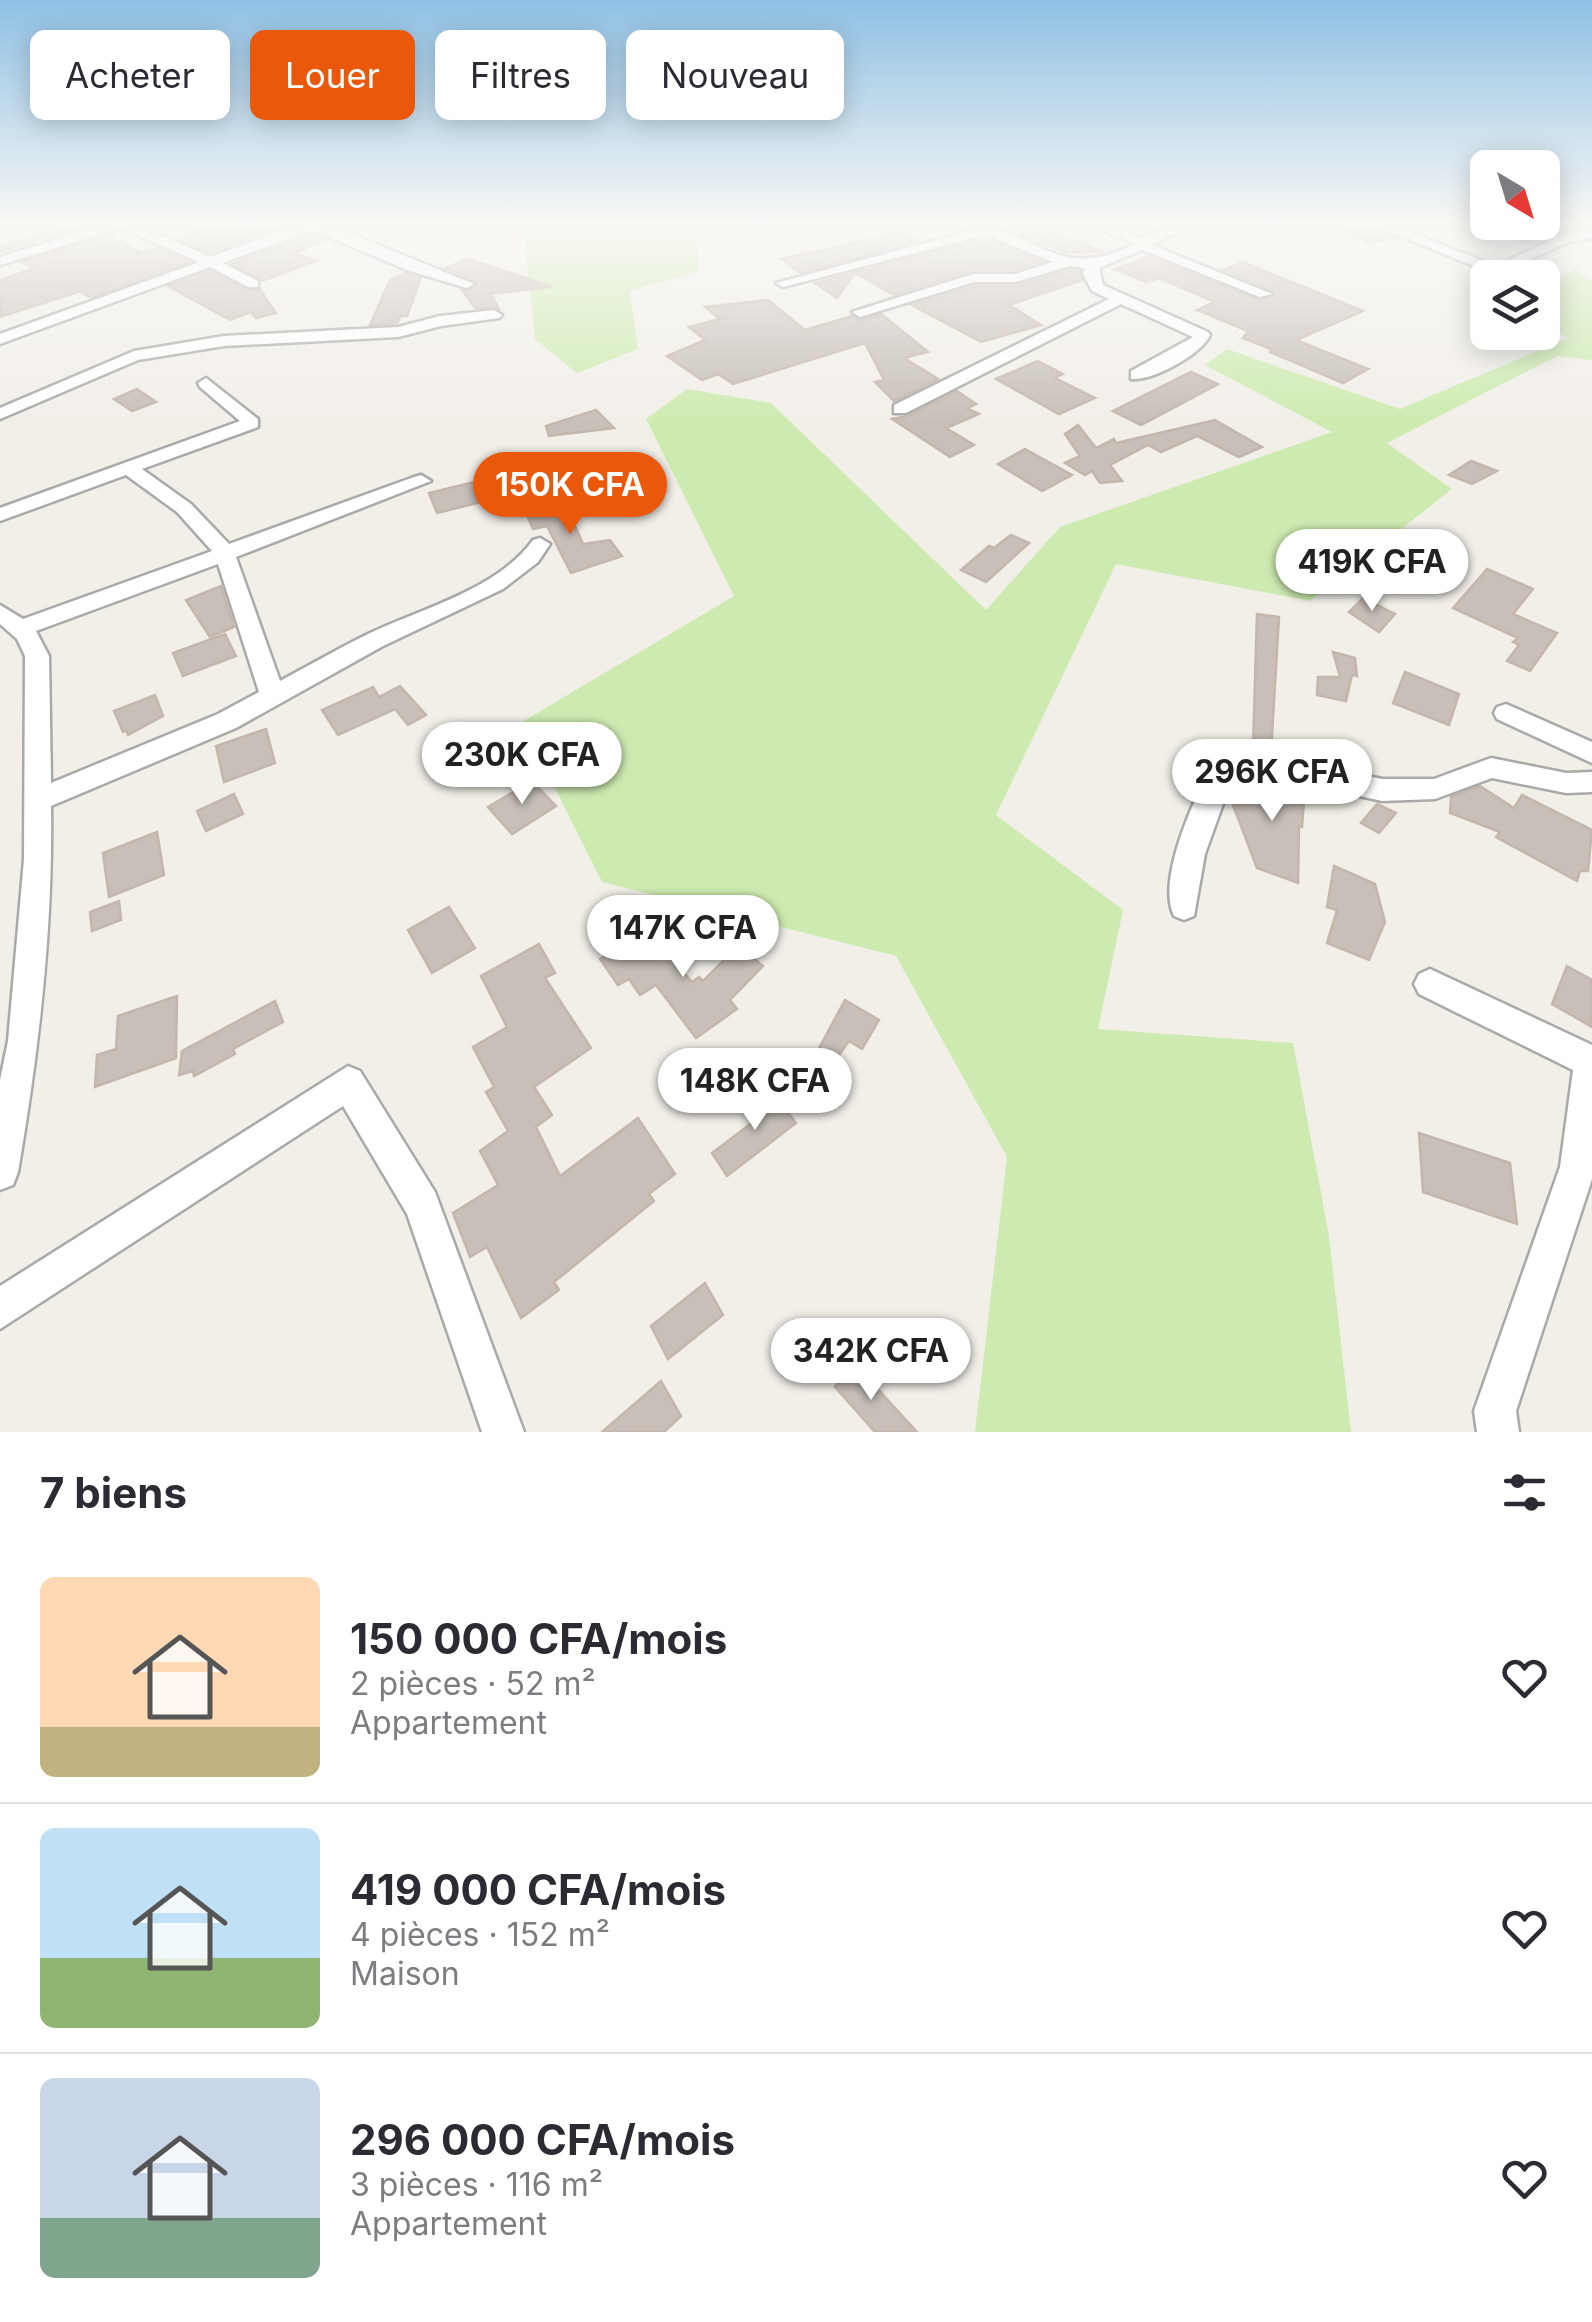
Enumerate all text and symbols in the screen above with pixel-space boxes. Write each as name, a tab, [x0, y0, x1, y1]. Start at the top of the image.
chip: Acheter	[30, 30, 230, 120]
chip: Louer	[250, 30, 415, 120]
chip: Filtres	[435, 30, 606, 120]
chip: Nouveau	[626, 30, 844, 120]
north arrow	[1470, 150, 1560, 240]
map controls	[1470, 150, 1560, 350]
button: layers	[1470, 260, 1560, 350]
pin: 150K CFA	[467, 452, 673, 537]
text: 150K CFA	[495, 465, 645, 504]
pin: 419K CFA	[1269, 529, 1475, 614]
text: 419K CFA	[1297, 542, 1447, 581]
pin: 230K CFA	[419, 722, 625, 807]
text: 230K CFA	[444, 735, 600, 774]
pin: 296K CFA	[1169, 739, 1375, 824]
text: 296K CFA	[1194, 752, 1350, 791]
pin: 147K CFA	[580, 895, 786, 980]
text: 147K CFA	[609, 908, 757, 947]
pin: 148K CFA	[652, 1048, 858, 1133]
text: 148K CFA	[680, 1061, 830, 1100]
pin: 342K CFA	[768, 1318, 974, 1403]
text: 342K CFA	[793, 1331, 949, 1370]
icon: filters	[1497, 1465, 1552, 1520]
text: 7 biens	[40, 1467, 187, 1518]
text: 150 000 CFA/mois	[350, 1613, 727, 1664]
icon: home	[120, 1617, 240, 1737]
icon: heart	[1497, 1650, 1552, 1705]
text: 2 pièces · 52 m²	[350, 1664, 596, 1703]
text: Appartement	[350, 1703, 547, 1742]
text: 419 000 CFA/mois	[350, 1864, 726, 1915]
icon: home	[120, 1868, 240, 1988]
icon: heart	[1497, 1901, 1552, 1956]
text: 4 pièces · 152 m²	[350, 1915, 610, 1954]
text: Maison	[350, 1954, 460, 1993]
text: 296 000 CFA/mois	[350, 2114, 735, 2165]
icon: home	[120, 2118, 240, 2238]
icon: heart	[1497, 2151, 1552, 2206]
text: 3 pièces · 116 m²	[350, 2165, 603, 2204]
text: Appartement	[350, 2204, 547, 2243]

